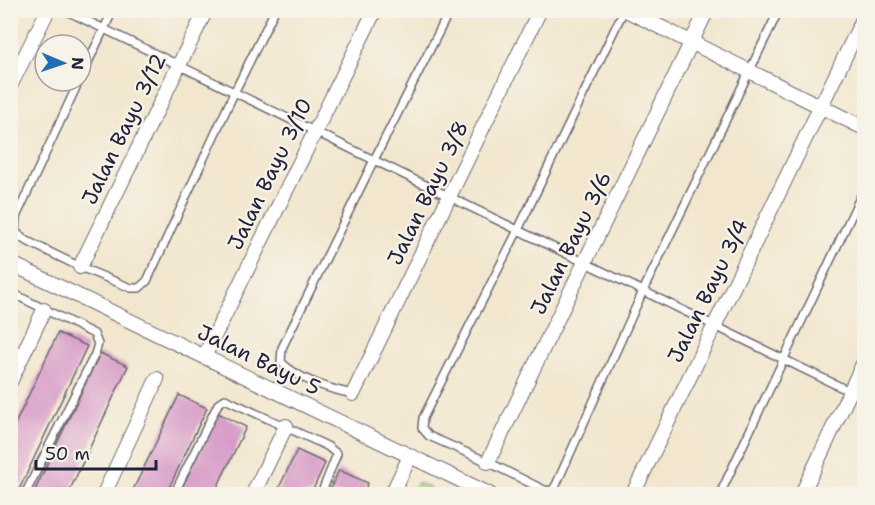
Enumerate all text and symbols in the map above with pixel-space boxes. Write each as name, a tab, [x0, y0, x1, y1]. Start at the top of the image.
north arrow	[33, 33, 93, 93]
street label: Jalan Bayu 3/12	[75, 49, 173, 209]
text: N	[67, 57, 88, 70]
street label: Jalan Bayu 3/10	[221, 94, 319, 254]
street label: Jalan Bayu 3/8	[381, 116, 475, 270]
street label: Jalan Bayu 3/6	[524, 167, 618, 319]
street label: Jalan Bayu 3/4	[661, 215, 755, 367]
street label: Jalan Bayu 5	[193, 318, 325, 402]
scale bar	[36, 433, 156, 471]
text: 50 m	[45, 442, 90, 466]

